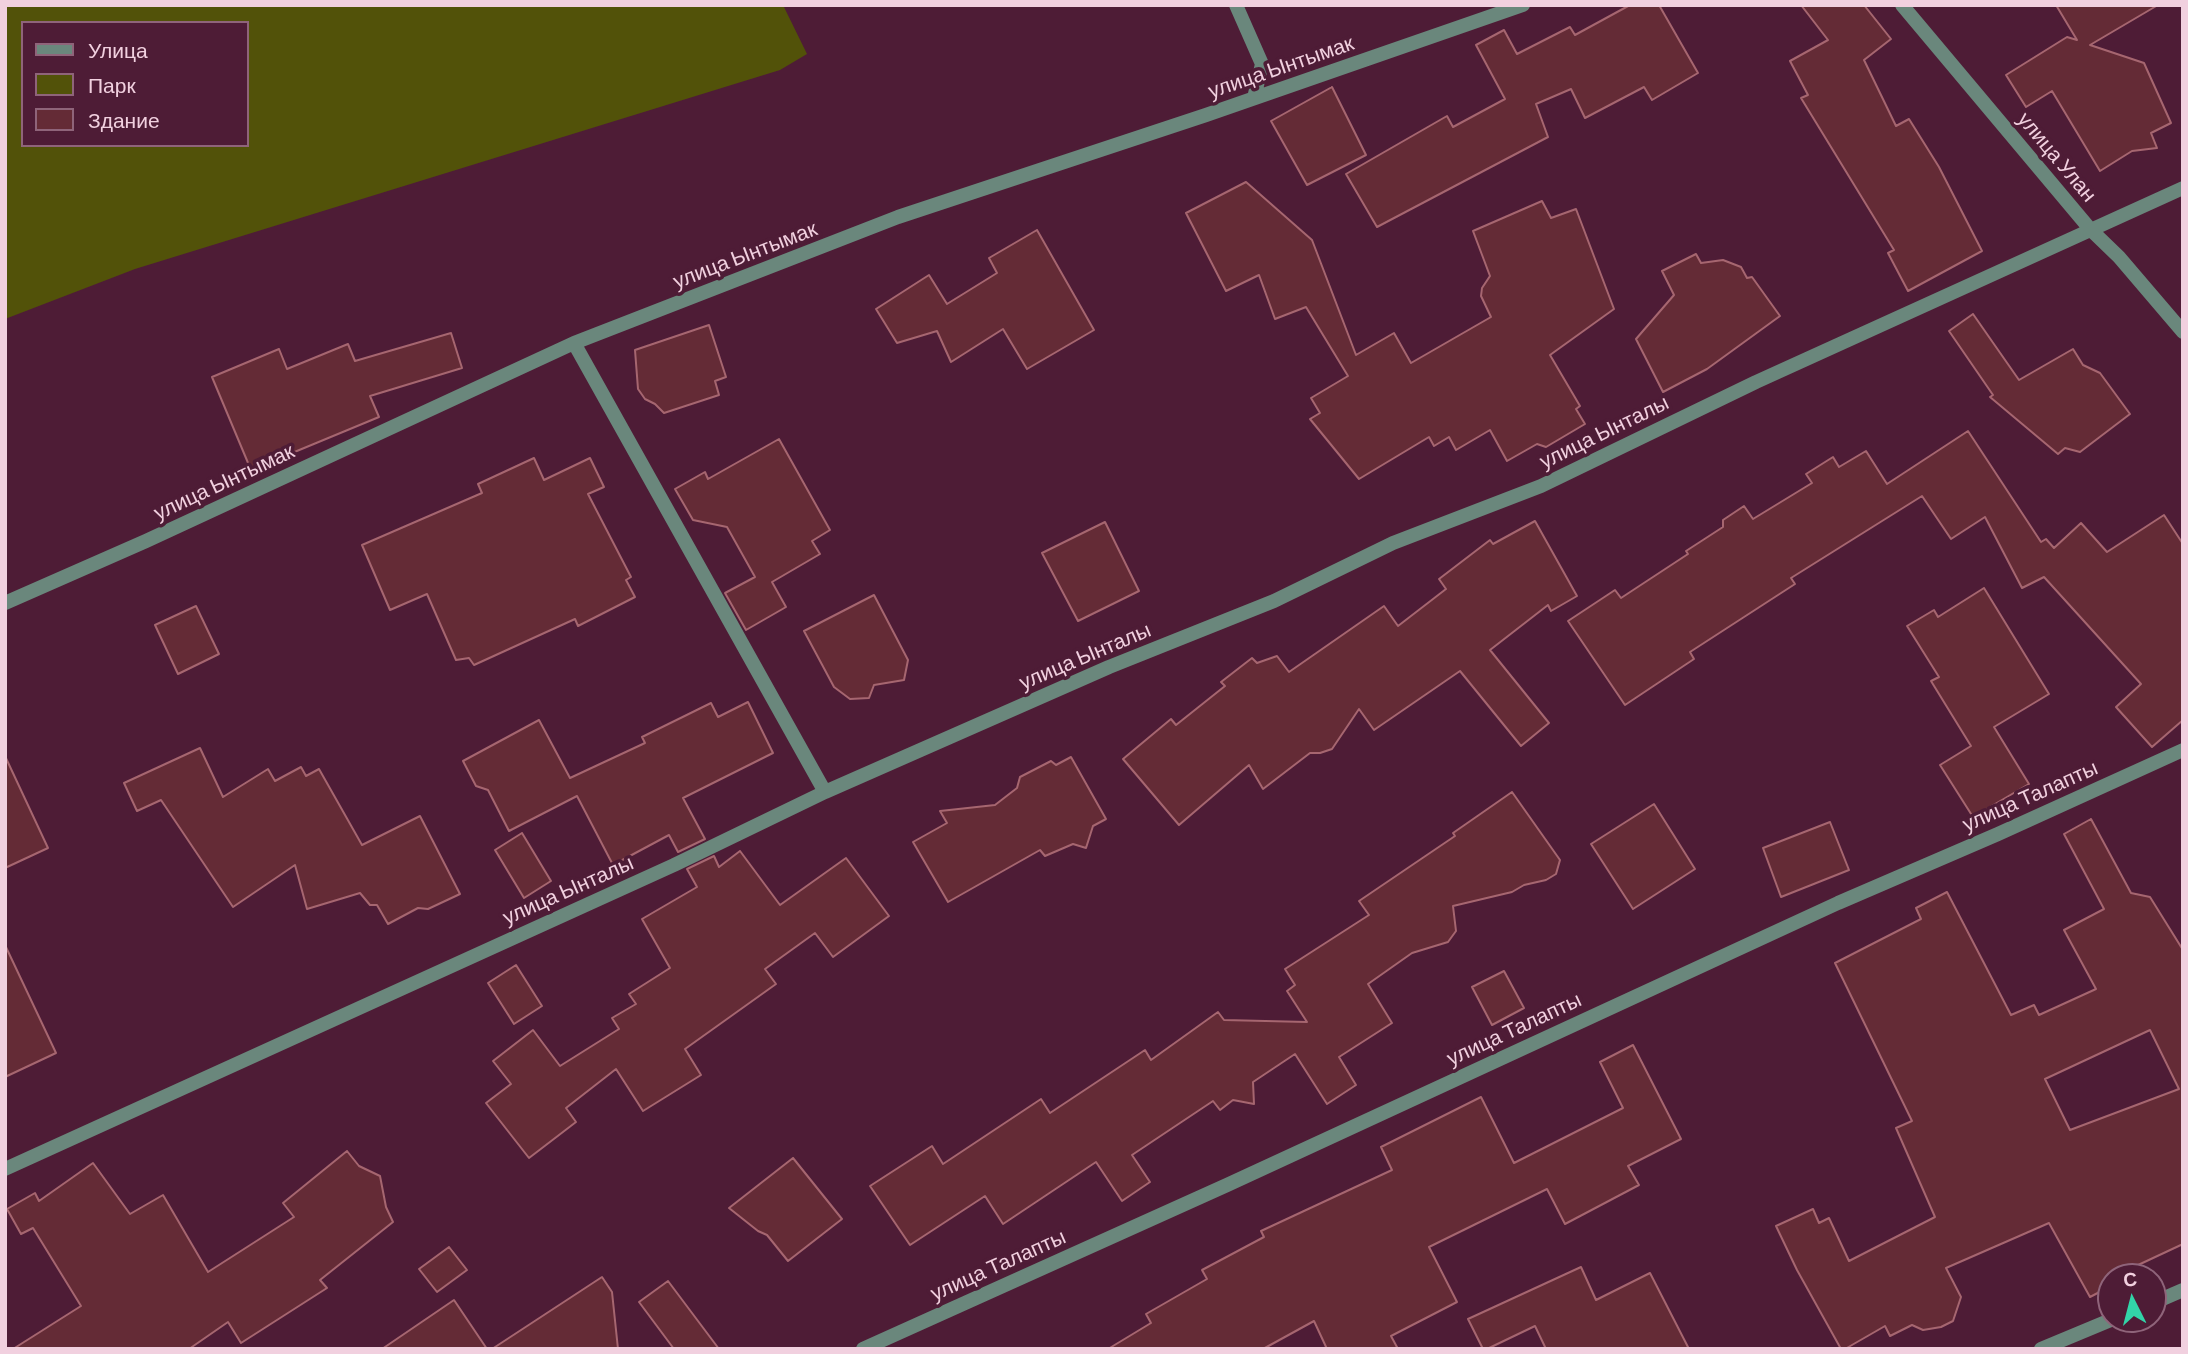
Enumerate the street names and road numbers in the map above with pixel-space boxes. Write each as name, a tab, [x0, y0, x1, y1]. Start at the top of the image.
street label: улица Ынтымак	[1205, 30, 1357, 104]
street label: улица Улан	[2012, 107, 2102, 207]
street label: улица Ынтымак	[669, 216, 821, 294]
street label: улица Ынталы	[1535, 390, 1673, 474]
street label: улица Ынтымак	[150, 438, 298, 526]
street label: улица Ынталы	[1015, 617, 1155, 695]
street label: улица Талапты	[1958, 755, 2102, 837]
street label: улица Ынталы	[499, 850, 637, 930]
street label: улица Талапты	[1443, 987, 1585, 1071]
street label: улица Талапты	[926, 1224, 1070, 1306]

